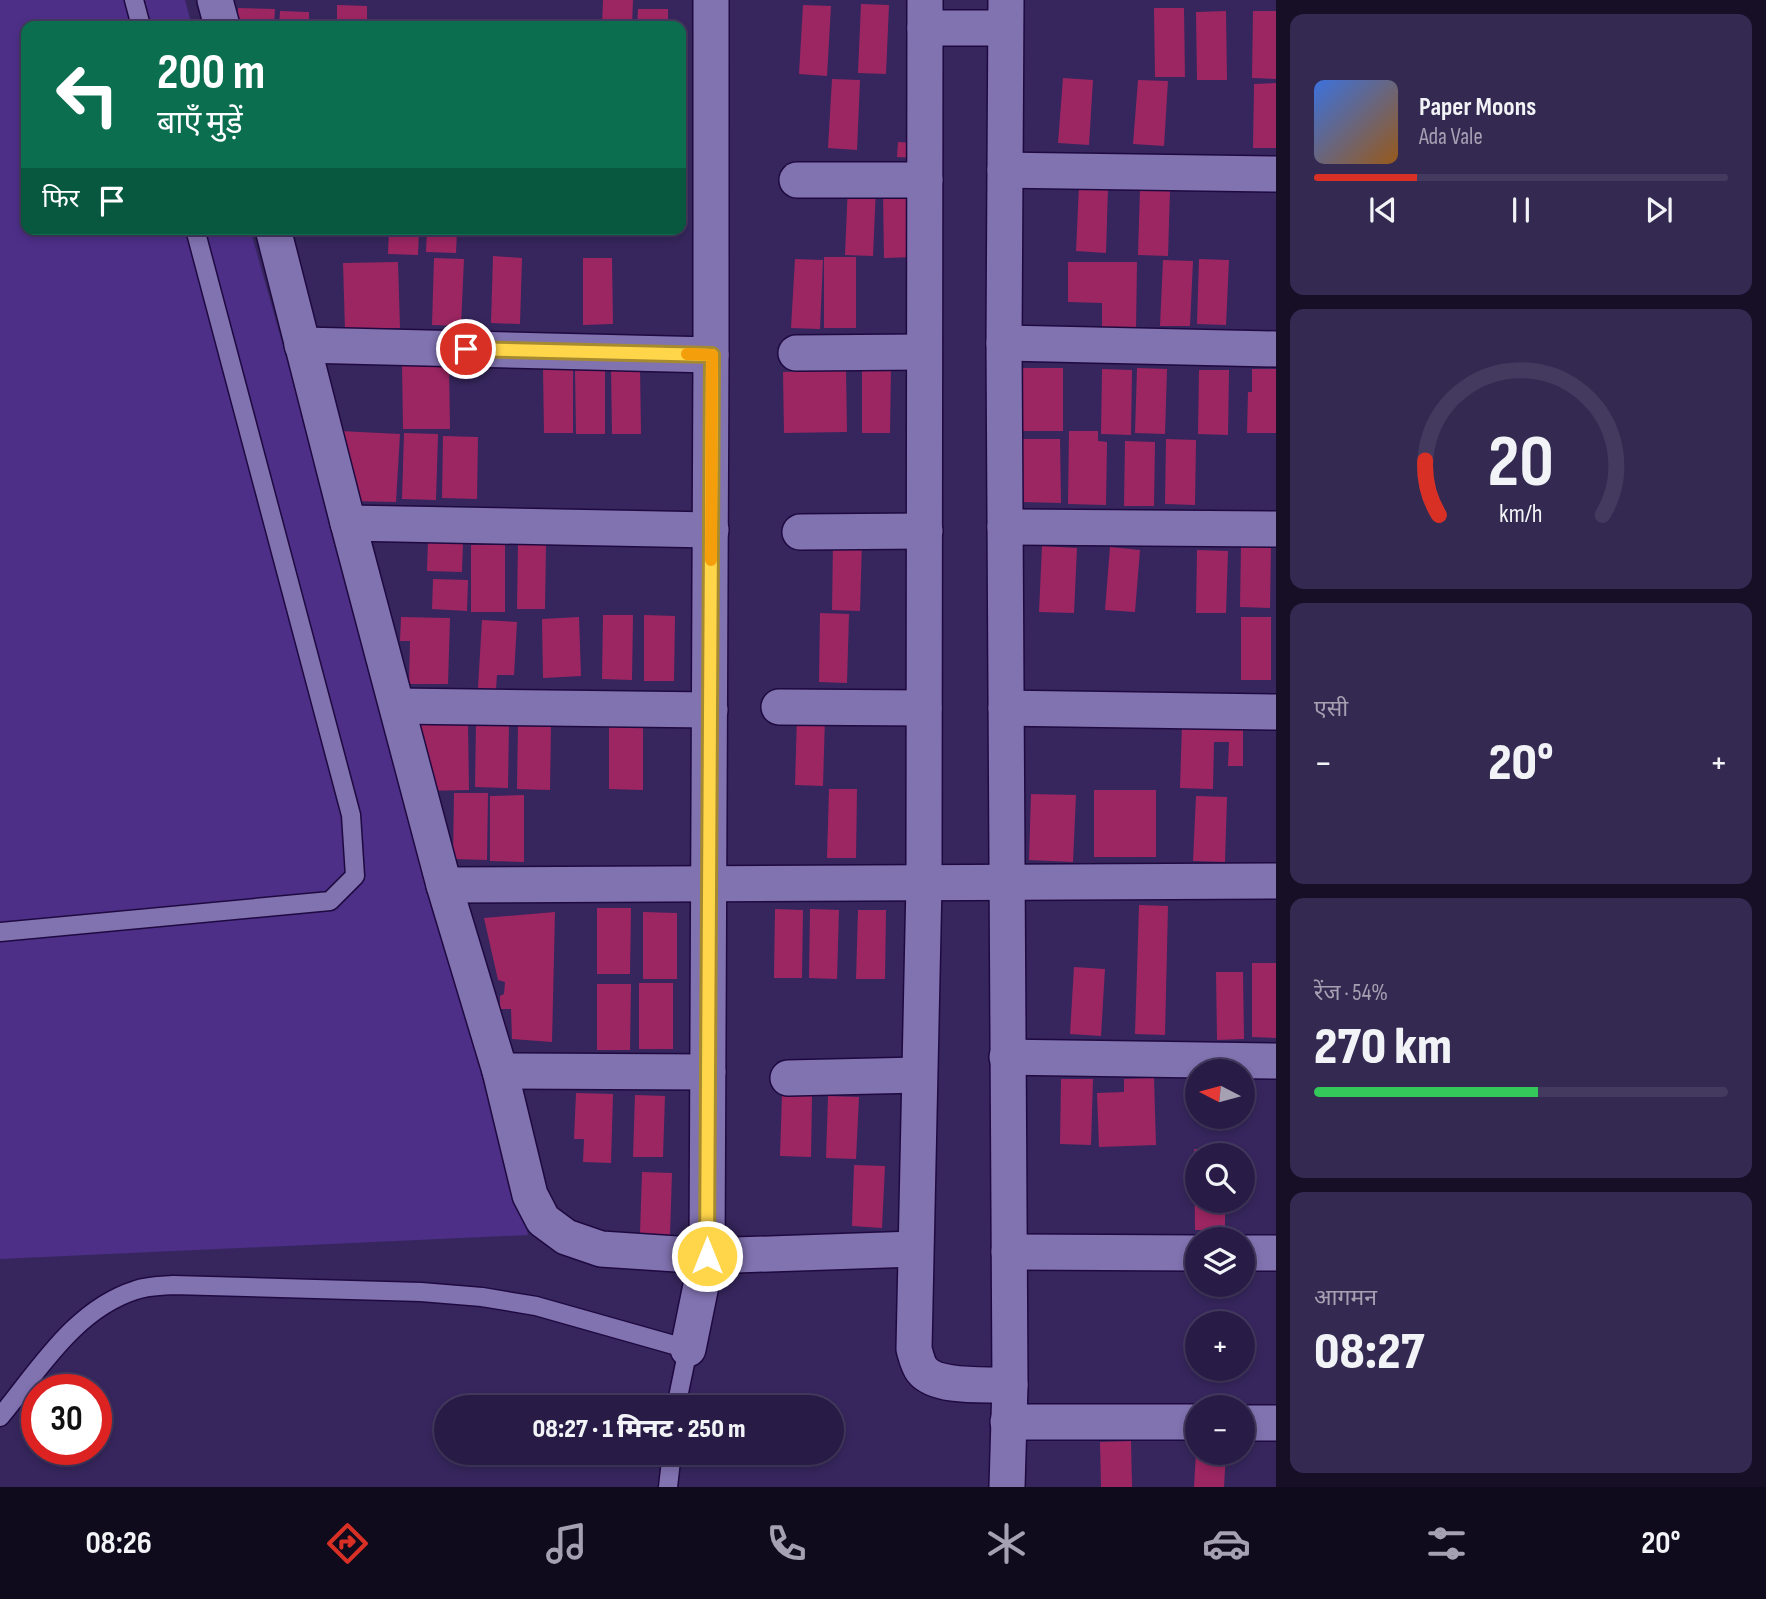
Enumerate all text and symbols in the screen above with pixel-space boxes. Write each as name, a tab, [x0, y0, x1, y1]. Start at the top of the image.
text: 200 m	[157, 44, 265, 103]
icon: left	[42, 49, 133, 140]
text: Paper Moons	[1419, 92, 1536, 123]
text: बाएँ मुड़ें	[157, 104, 243, 143]
text: Ada Vale	[1419, 123, 1483, 151]
icon: arrive	[93, 182, 131, 220]
text: फिर	[42, 184, 79, 215]
icon: previous	[1364, 191, 1402, 229]
icon: pause	[1502, 191, 1540, 229]
icon: next	[1640, 191, 1678, 229]
pin	[436, 319, 496, 379]
icon: arrive	[447, 330, 485, 368]
text: 20	[1488, 419, 1554, 507]
text: km/h	[1499, 499, 1543, 530]
text: एसी	[1314, 695, 1348, 723]
text: 20°	[1488, 732, 1554, 795]
text: −	[1314, 741, 1333, 786]
text: +	[1709, 741, 1728, 786]
text: रेंज · 54%	[1314, 979, 1388, 1007]
text: 270 km	[1314, 1016, 1452, 1079]
north arrow	[1185, 1059, 1255, 1129]
map controls	[1185, 1059, 1255, 1465]
button: search	[1185, 1143, 1255, 1213]
position arrow	[670, 1219, 744, 1293]
button: layers	[1185, 1227, 1255, 1297]
text: आगमन	[1314, 1284, 1377, 1312]
button: +	[1185, 1311, 1255, 1381]
text: 08:27	[1314, 1321, 1424, 1384]
speed limit sign: 30	[21, 1374, 112, 1465]
button: −	[1185, 1395, 1255, 1465]
text: 08:27 · 1 मिनट · 250 m	[533, 1414, 745, 1445]
icon: directions	[323, 1519, 372, 1568]
icon: music	[542, 1519, 591, 1568]
icon: phone	[762, 1519, 811, 1568]
icon: climate	[982, 1519, 1031, 1568]
icon: car	[1202, 1519, 1251, 1568]
icon: filters	[1422, 1519, 1471, 1568]
text: 08:26	[85, 1524, 152, 1563]
text: 20°	[1641, 1524, 1681, 1563]

